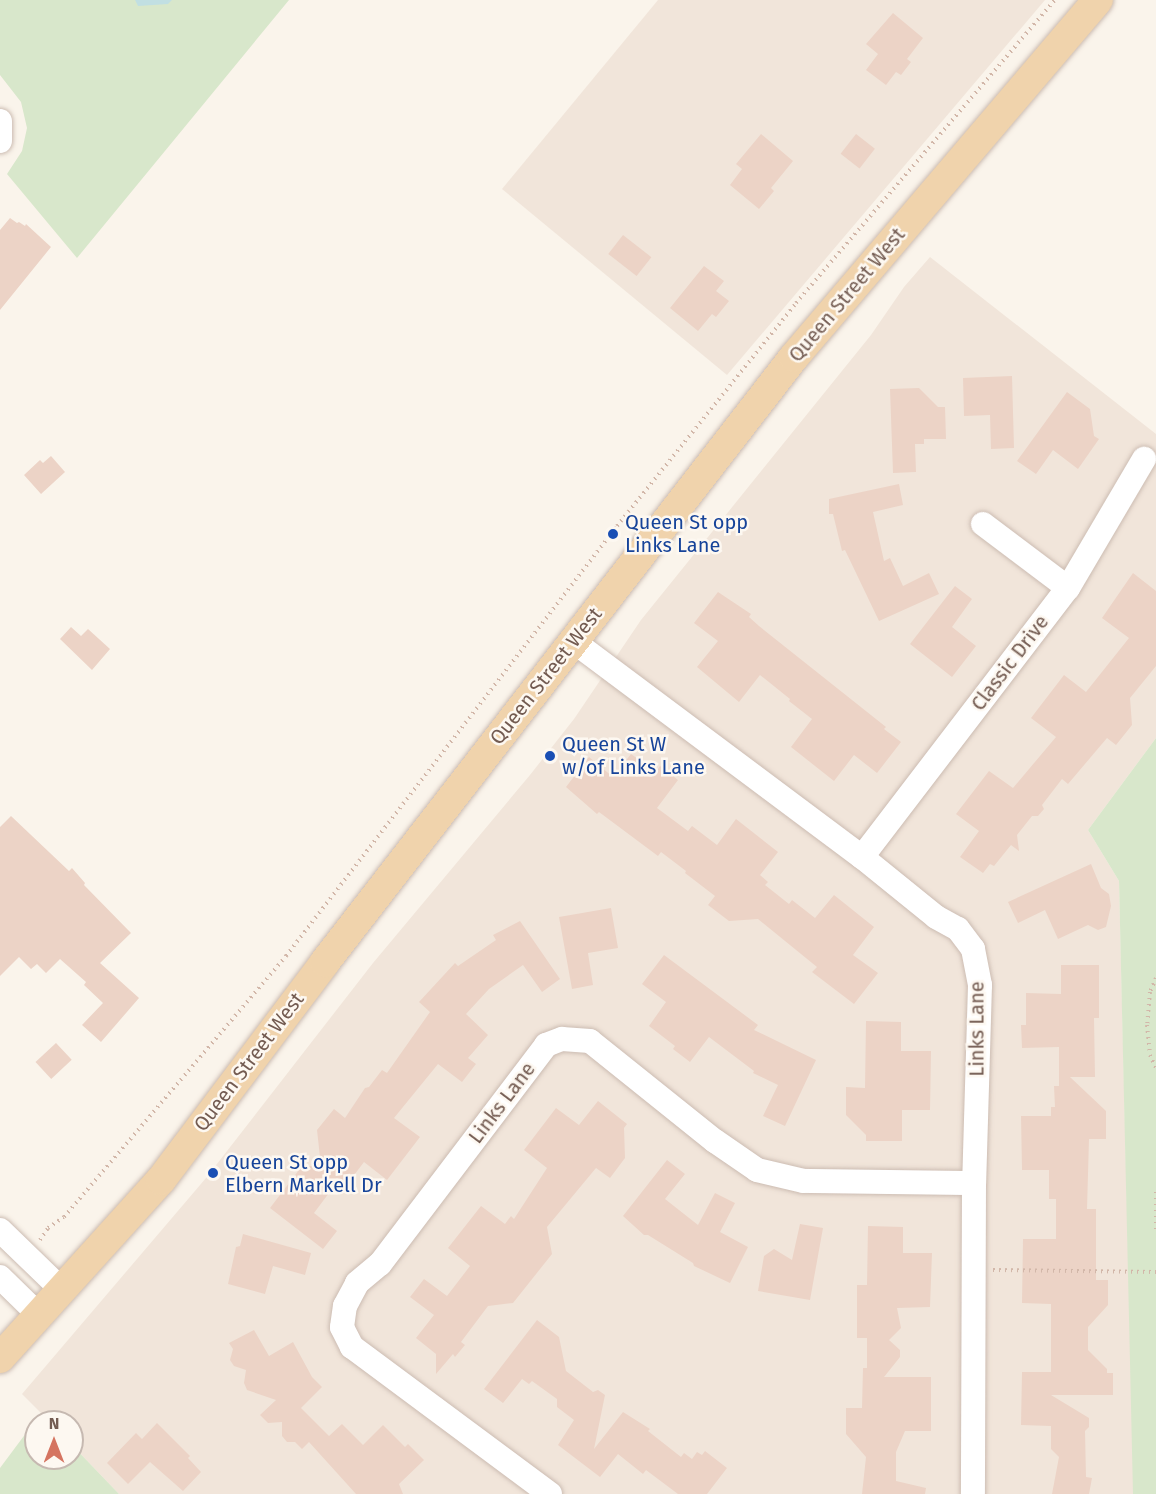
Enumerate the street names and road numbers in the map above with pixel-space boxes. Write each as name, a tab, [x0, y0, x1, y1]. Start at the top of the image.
street label: Queen Street West	[784, 223, 910, 367]
street label: Queen Street West	[485, 603, 607, 749]
street label: Classic Drive	[966, 611, 1054, 715]
street label: Links Lane	[965, 981, 989, 1077]
street label: Queen Street West	[189, 988, 309, 1136]
street label: Links Lane	[464, 1058, 540, 1148]

